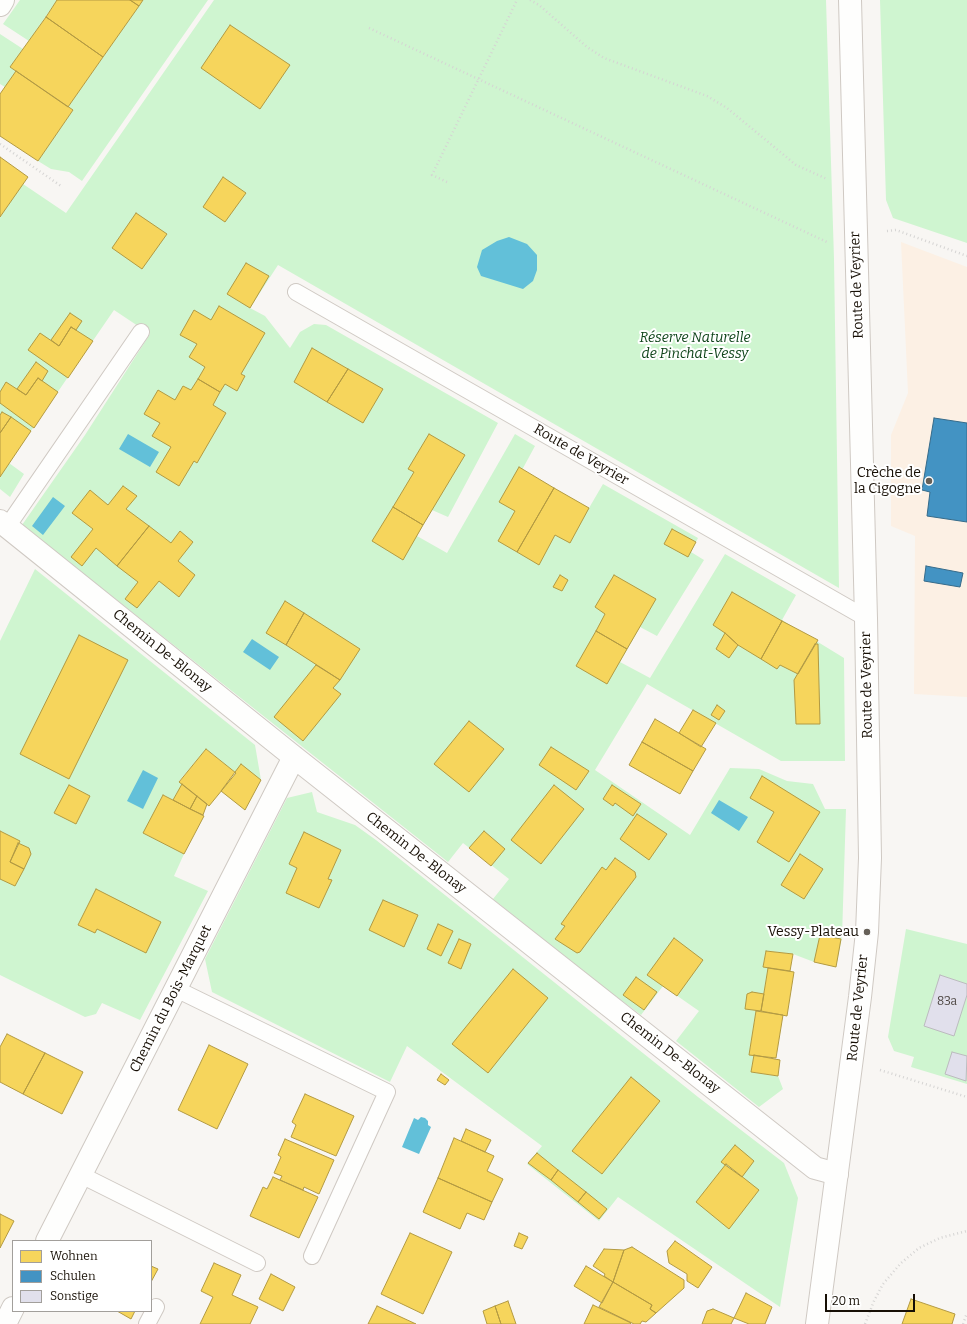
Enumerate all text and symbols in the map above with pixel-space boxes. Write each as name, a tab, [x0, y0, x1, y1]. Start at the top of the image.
street label: Route de Veyrier	[847, 231, 867, 339]
park label: Réserve Naturelle de Pinchat-Vessy	[639, 330, 751, 362]
street label: Route de Veyrier	[530, 421, 632, 489]
place label: Crèche de la Cigogne	[854, 465, 921, 498]
marker: Crèche de la Cigogne	[924, 476, 934, 486]
street label: Chemin De-Blonay	[109, 606, 215, 696]
street label: Route de Veyrier	[858, 631, 876, 739]
street label: Chemin De-Blonay	[363, 809, 469, 897]
street label: Chemin du Bois-Marquet	[126, 922, 216, 1076]
place label: Vessy-Plateau	[767, 924, 859, 940]
marker: Vessy-Plateau	[862, 927, 872, 937]
street label: Route de Veyrier	[844, 954, 872, 1062]
house number: 83a	[937, 995, 957, 1009]
street label: Chemin De-Blonay	[617, 1009, 723, 1097]
legend	[12, 1240, 152, 1312]
text: Wohnen	[50, 1249, 98, 1263]
text: Schulen	[50, 1269, 96, 1283]
scale bar	[827, 1286, 917, 1312]
text: Sonstige	[50, 1289, 98, 1303]
text: 20 m	[832, 1294, 860, 1308]

